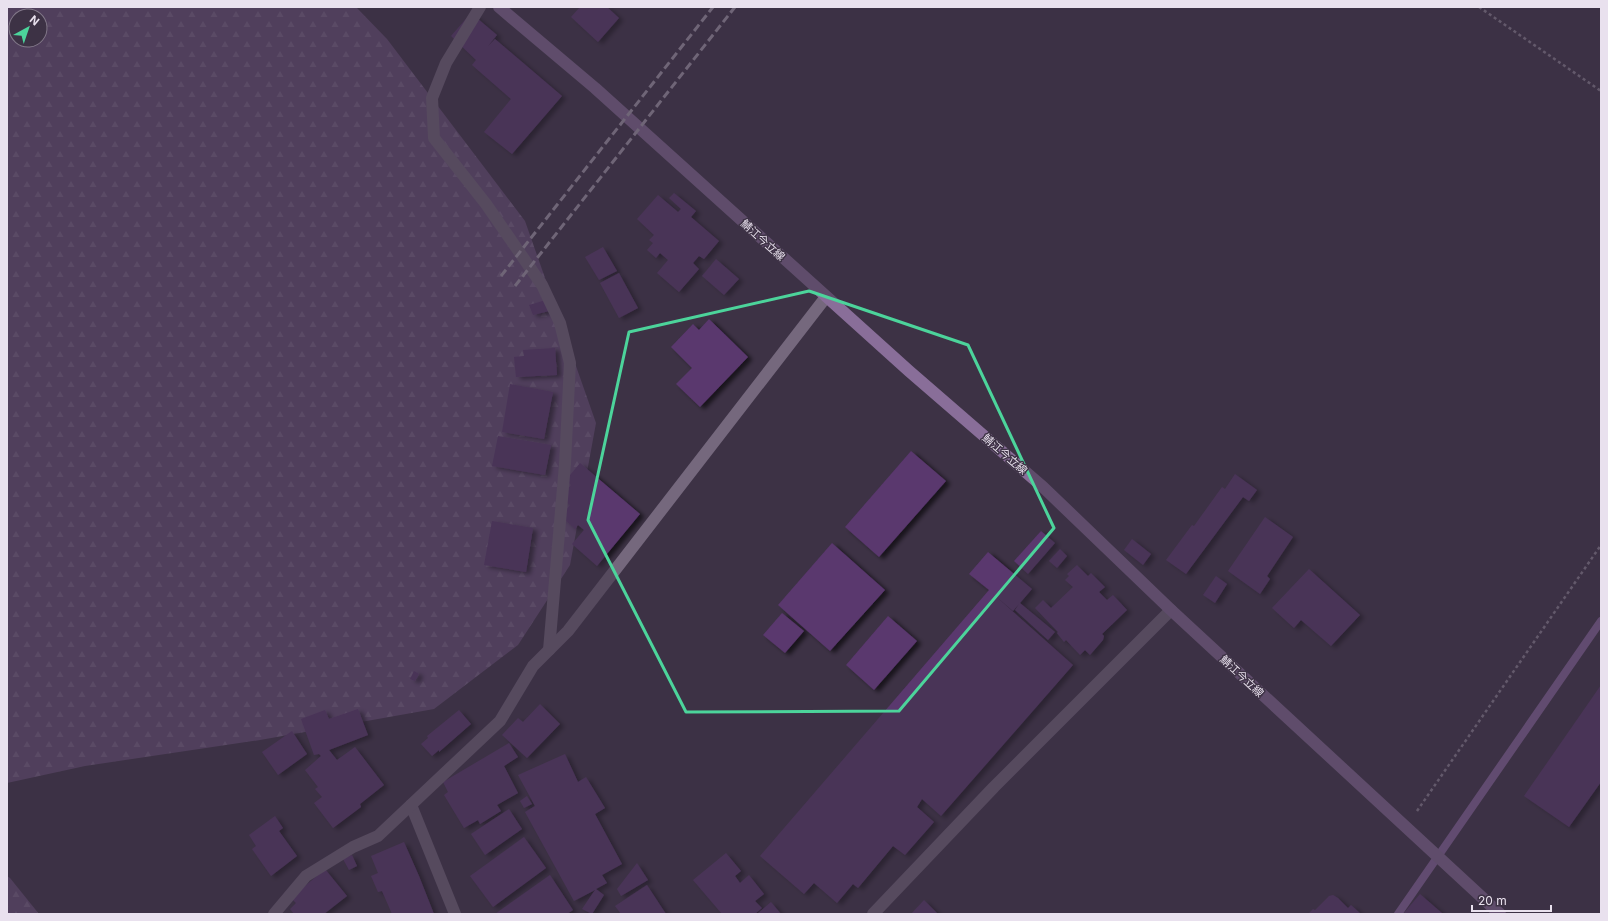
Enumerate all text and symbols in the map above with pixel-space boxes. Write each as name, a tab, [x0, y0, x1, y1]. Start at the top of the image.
north arrow	[8, 8, 48, 48]
text: N	[27, 12, 42, 28]
street label: 鯖江今立線	[738, 216, 788, 264]
street label: 鯖江今立線	[980, 431, 1030, 477]
street label: 鯖江今立線	[1217, 652, 1267, 700]
scale bar	[1472, 887, 1551, 913]
text: 20 m	[1478, 893, 1507, 908]

